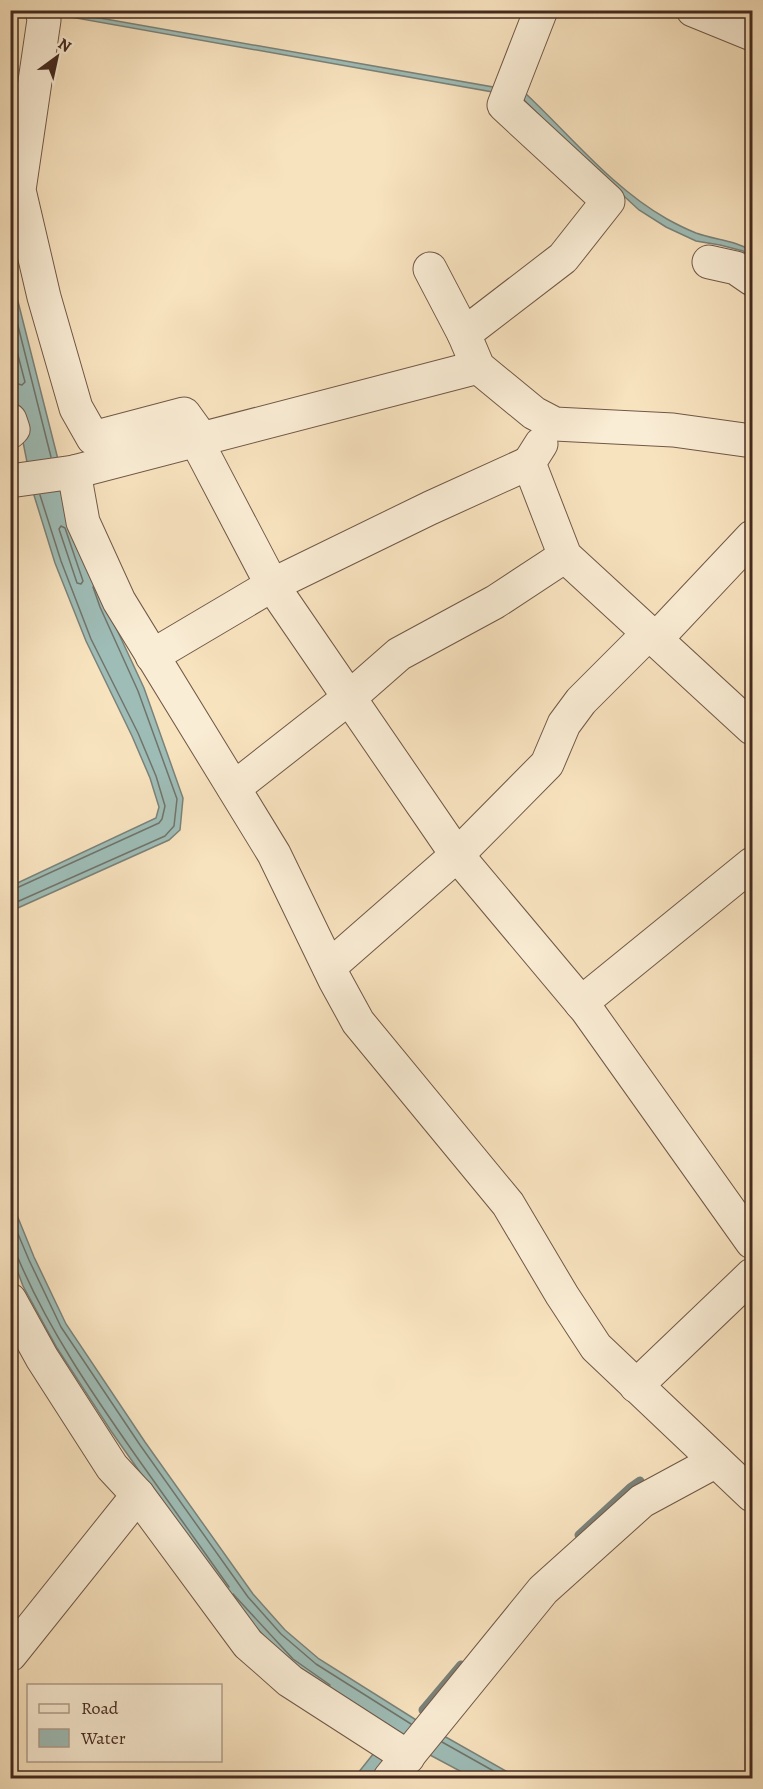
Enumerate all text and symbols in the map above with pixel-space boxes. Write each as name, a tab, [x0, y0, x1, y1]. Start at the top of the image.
north arrow	[27, 27, 87, 87]
text: N	[54, 33, 76, 58]
legend	[27, 1684, 222, 1762]
text: Road	[81, 1696, 119, 1720]
text: Water	[80, 1726, 126, 1750]

